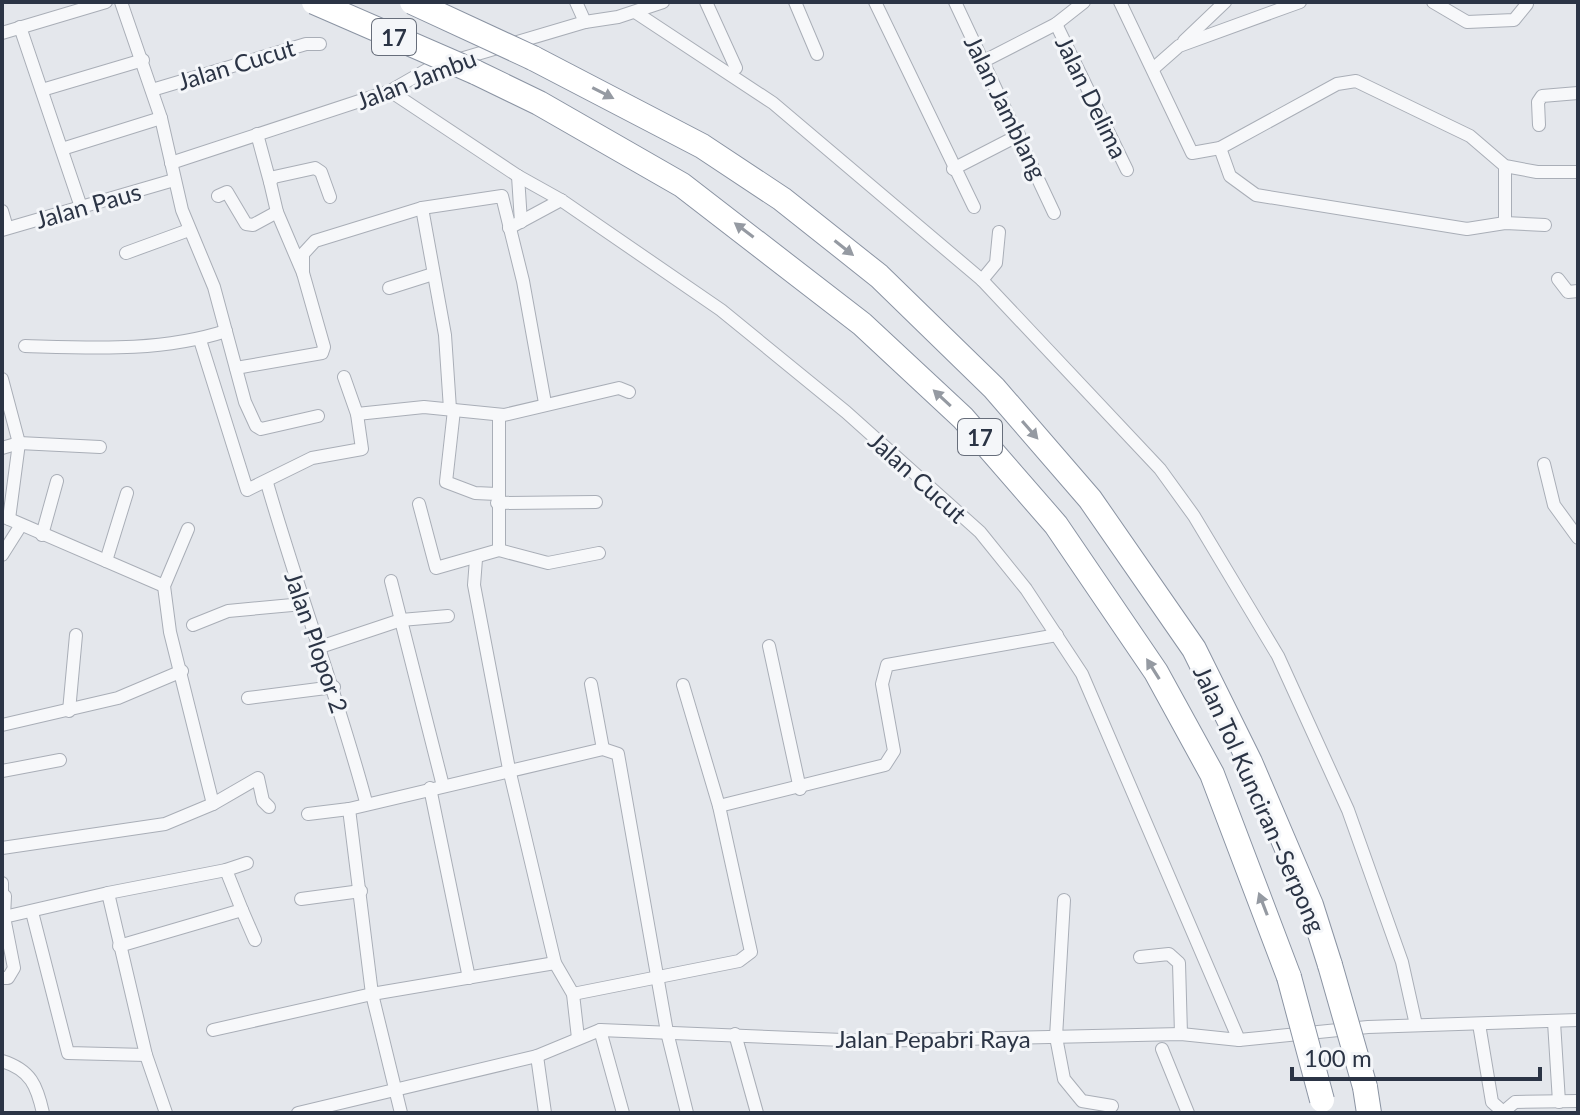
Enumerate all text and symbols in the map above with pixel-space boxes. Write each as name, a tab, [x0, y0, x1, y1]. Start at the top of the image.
road number: 17	[372, 19, 416, 55]
street label: Jalan Jamblang	[959, 30, 1053, 184]
street label: Jalan Delima	[1050, 31, 1134, 163]
street label: Jalan Cucut	[174, 32, 299, 96]
street label: Jalan Jambu	[352, 43, 480, 115]
one-way arrow	[591, 86, 614, 99]
street label: Jalan Paus	[32, 176, 144, 234]
one-way arrow	[734, 223, 754, 239]
one-way arrow	[834, 239, 854, 256]
one-way arrow	[933, 390, 952, 408]
road number: 17	[958, 419, 1002, 455]
one-way arrow	[1021, 419, 1038, 439]
street label: Jalan Cucut	[863, 426, 973, 529]
street label: Jalan Plopor 2	[279, 567, 355, 717]
one-way arrow	[1146, 658, 1161, 679]
street label: Jalan Tol Kunciran–Serpong	[1188, 661, 1332, 937]
one-way arrow	[1256, 892, 1269, 916]
street label: Jalan Pepabri Raya	[835, 1024, 1031, 1053]
scale bar	[1292, 1031, 1540, 1081]
text: 100 m	[1304, 1043, 1372, 1072]

